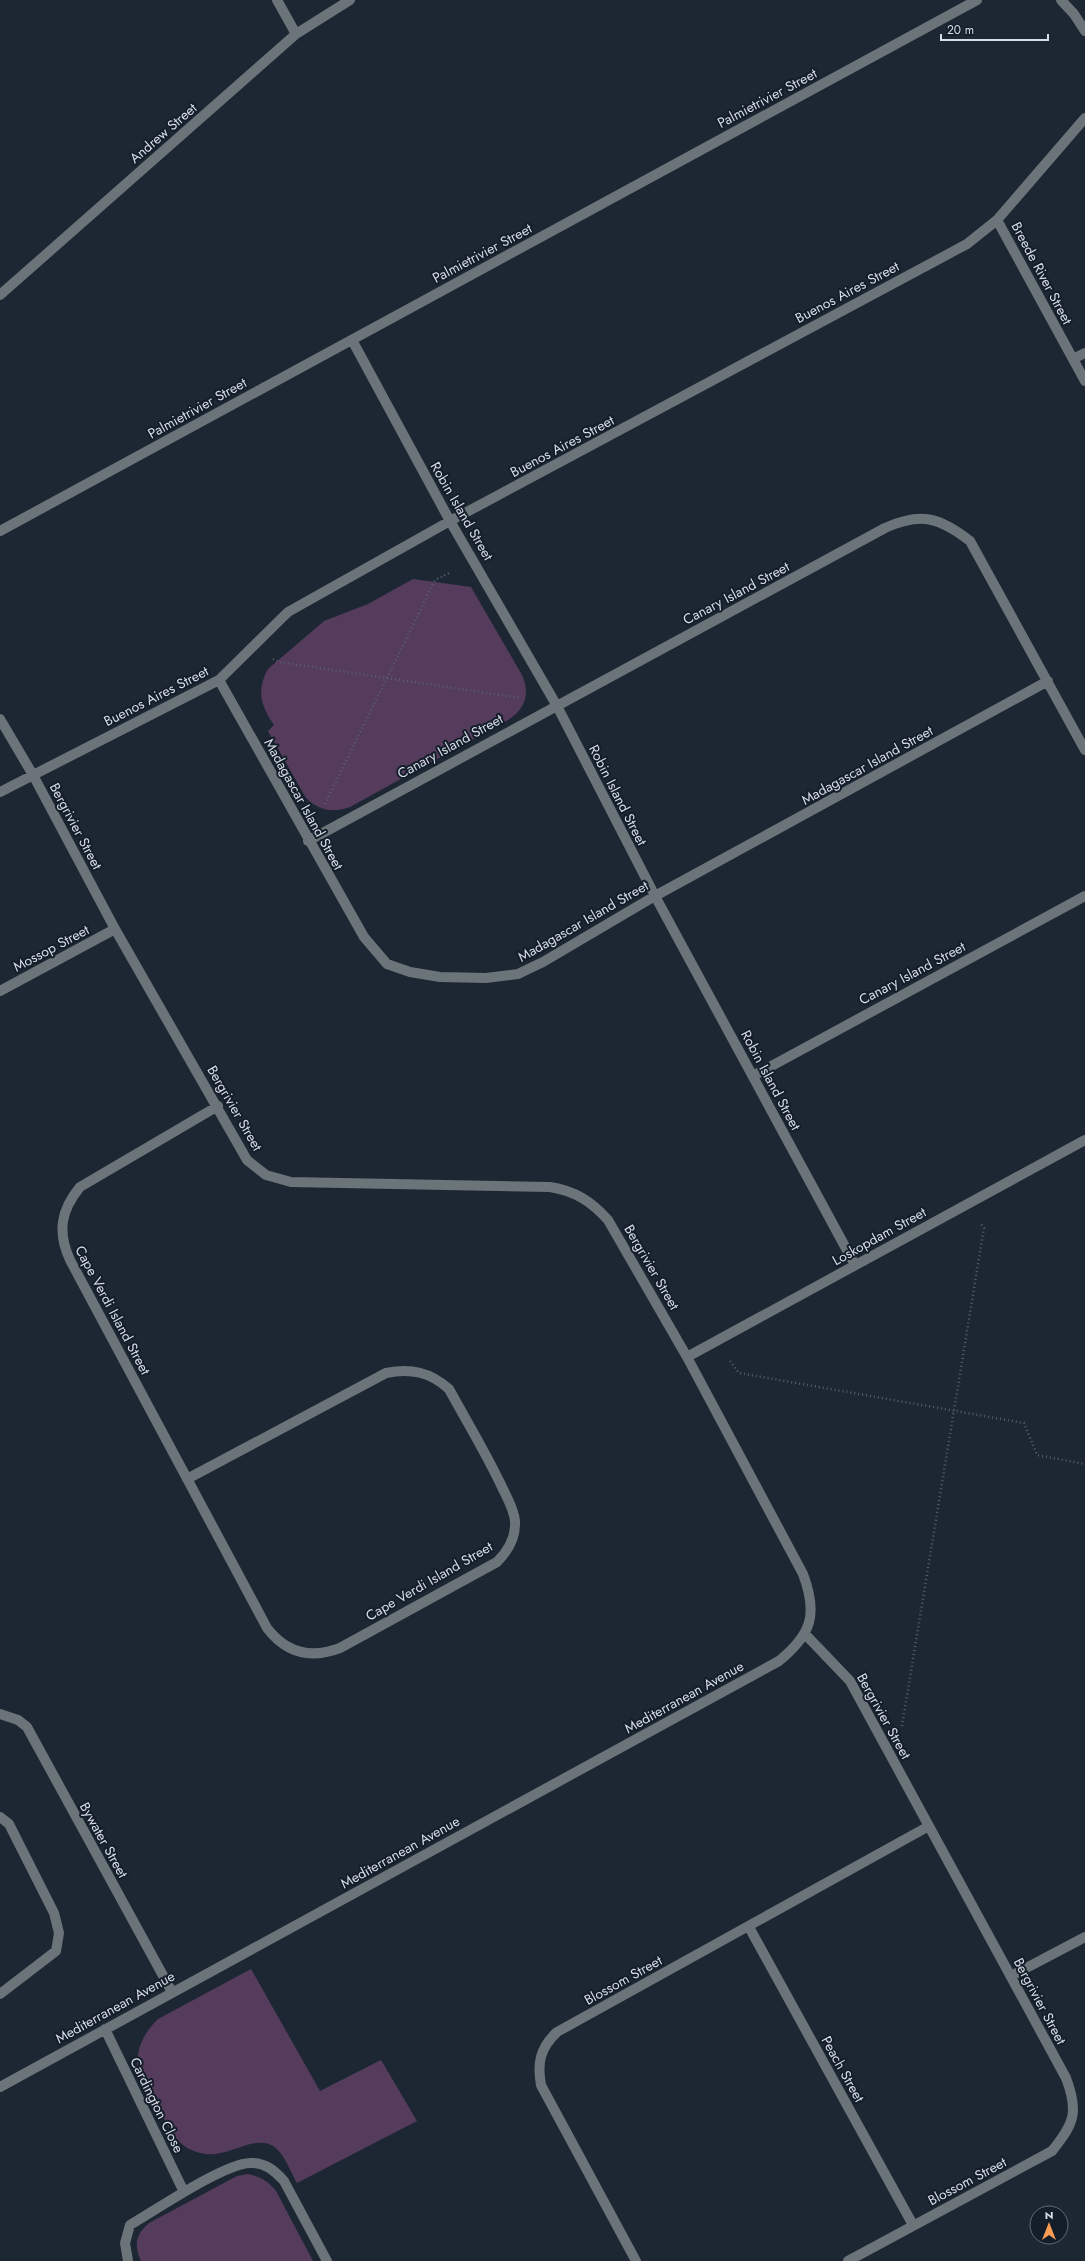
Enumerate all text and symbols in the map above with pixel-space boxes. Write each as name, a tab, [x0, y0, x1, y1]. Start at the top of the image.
scale bar	[941, 16, 1048, 42]
text: 20 m	[947, 21, 974, 39]
street label: Palmietrivier Street	[714, 63, 821, 133]
street label: Andrew Street	[125, 98, 201, 168]
street label: Palmietrivier Street	[429, 218, 536, 288]
street label: Breede River Street	[1007, 218, 1078, 328]
street label: Buenos Aires Street	[791, 256, 903, 328]
street label: Palmietrivier Street	[144, 372, 251, 443]
street label: Buenos Aires Street	[506, 410, 618, 482]
street label: Robin Island Street	[426, 458, 499, 564]
street label: Canary Island Street	[679, 556, 793, 630]
street label: Buenos Aires Street	[100, 661, 212, 731]
street label: Canary Island Street	[394, 708, 507, 783]
street label: Madagascar Island Street	[798, 720, 937, 810]
street label: Madagascar Island Street	[259, 735, 349, 874]
street label: Robin Island Street	[584, 741, 652, 849]
street label: Bergrivier Street	[45, 779, 108, 873]
street label: Madagascar Island Street	[514, 875, 652, 967]
street label: Mossop Street	[9, 919, 93, 976]
street label: Canary Island Street	[855, 936, 969, 1010]
street label: Robin Island Street	[736, 1026, 806, 1134]
street label: Bergrivier Street	[202, 1062, 268, 1155]
street label: Loskopdam Street	[828, 1202, 930, 1270]
street label: Bergrivier Street	[619, 1221, 685, 1314]
street label: Cape Verdi Island Street	[70, 1242, 156, 1379]
street label: Cape Verdi Island Street	[362, 1536, 497, 1626]
street label: Mediterranean Avenue	[621, 1656, 747, 1738]
street label: Bergrivier Street	[852, 1669, 916, 1763]
street label: Bywater Street	[75, 1799, 133, 1882]
street label: Mediterranean Avenue	[337, 1811, 463, 1893]
street label: Blossom Street	[580, 1950, 666, 2010]
street label: Bergrivier Street	[1009, 1954, 1072, 2048]
street label: Mediterranean Avenue	[52, 1966, 178, 2048]
street label: Peach Street	[817, 2032, 870, 2106]
street label: Cardington Close	[125, 2054, 189, 2156]
street label: Blossom Street	[924, 2152, 1010, 2210]
north arrow	[1029, 2205, 1069, 2245]
text: N	[1045, 2207, 1053, 2223]

